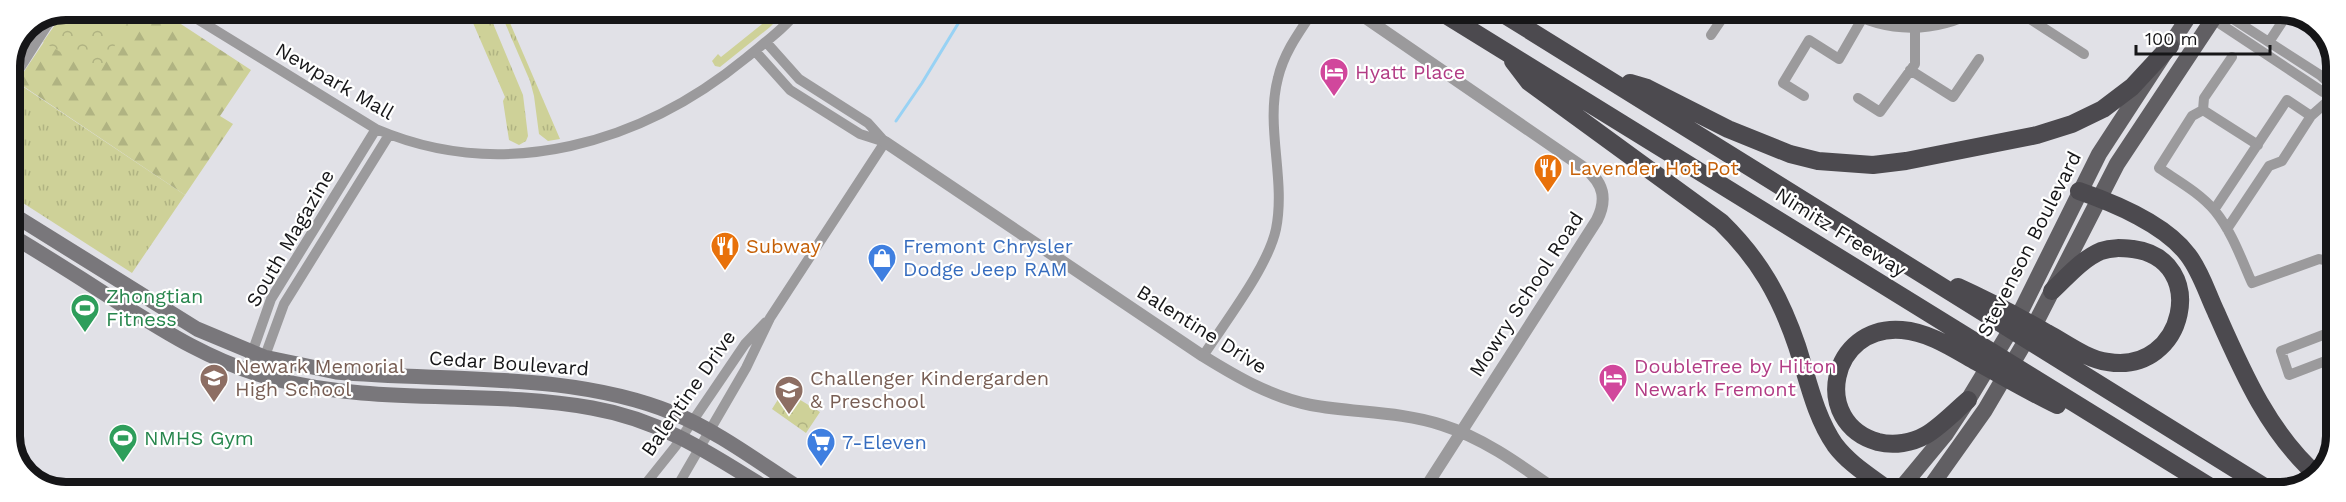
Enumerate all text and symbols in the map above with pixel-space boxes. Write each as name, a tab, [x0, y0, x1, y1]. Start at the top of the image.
scale bar	[2136, 18, 2270, 56]
text: 100 m	[2145, 28, 2198, 49]
street label: Newpark Mall	[271, 37, 399, 125]
hotel icon: Hyatt Place	[1318, 56, 1350, 98]
place label: Hyatt Place	[1355, 60, 1465, 84]
street label: Stevenson Boulevard	[1972, 147, 2086, 341]
restaurant icon: Lavender Hot Pot	[1532, 152, 1564, 194]
place label: Lavender Hot Pot	[1569, 156, 1739, 180]
street label: South Magazine	[241, 165, 339, 311]
street label: Nimitz Freeway	[1771, 182, 1911, 282]
street label: Mowry School Road	[1464, 207, 1588, 381]
restaurant icon: Subway	[709, 230, 741, 272]
place label: Subway	[746, 234, 822, 258]
place label: Fremont Chrysler Dodge Jeep RAM	[903, 234, 1073, 281]
shop icon: Fremont Chrysler Dodge Jeep RAM	[866, 242, 898, 284]
street label: Balentine Drive	[1133, 279, 1271, 379]
place label: Zhongtian Fitness	[106, 284, 203, 331]
sports icon: Zhongtian Fitness	[69, 292, 101, 334]
street label: Balentine Drive	[636, 325, 740, 461]
street label: Cedar Boulevard	[428, 345, 590, 381]
place label: Newark Memorial High School	[235, 354, 405, 401]
place label: DoubleTree by Hilton Newark Fremont	[1634, 354, 1837, 401]
school or university icon: Newark Memorial High School	[198, 362, 230, 404]
hotel icon: DoubleTree by Hilton Newark Fremont	[1597, 362, 1629, 404]
place label: Challenger Kindergarden & Preschool	[810, 366, 1049, 413]
school or university icon: Challenger Kindergarden & Preschool	[773, 374, 805, 416]
sports icon: NMHS Gym	[107, 422, 139, 464]
place label: NMHS Gym	[144, 426, 254, 450]
supermarket icon: 7-Eleven	[805, 426, 837, 468]
place label: 7-Eleven	[842, 430, 927, 454]

